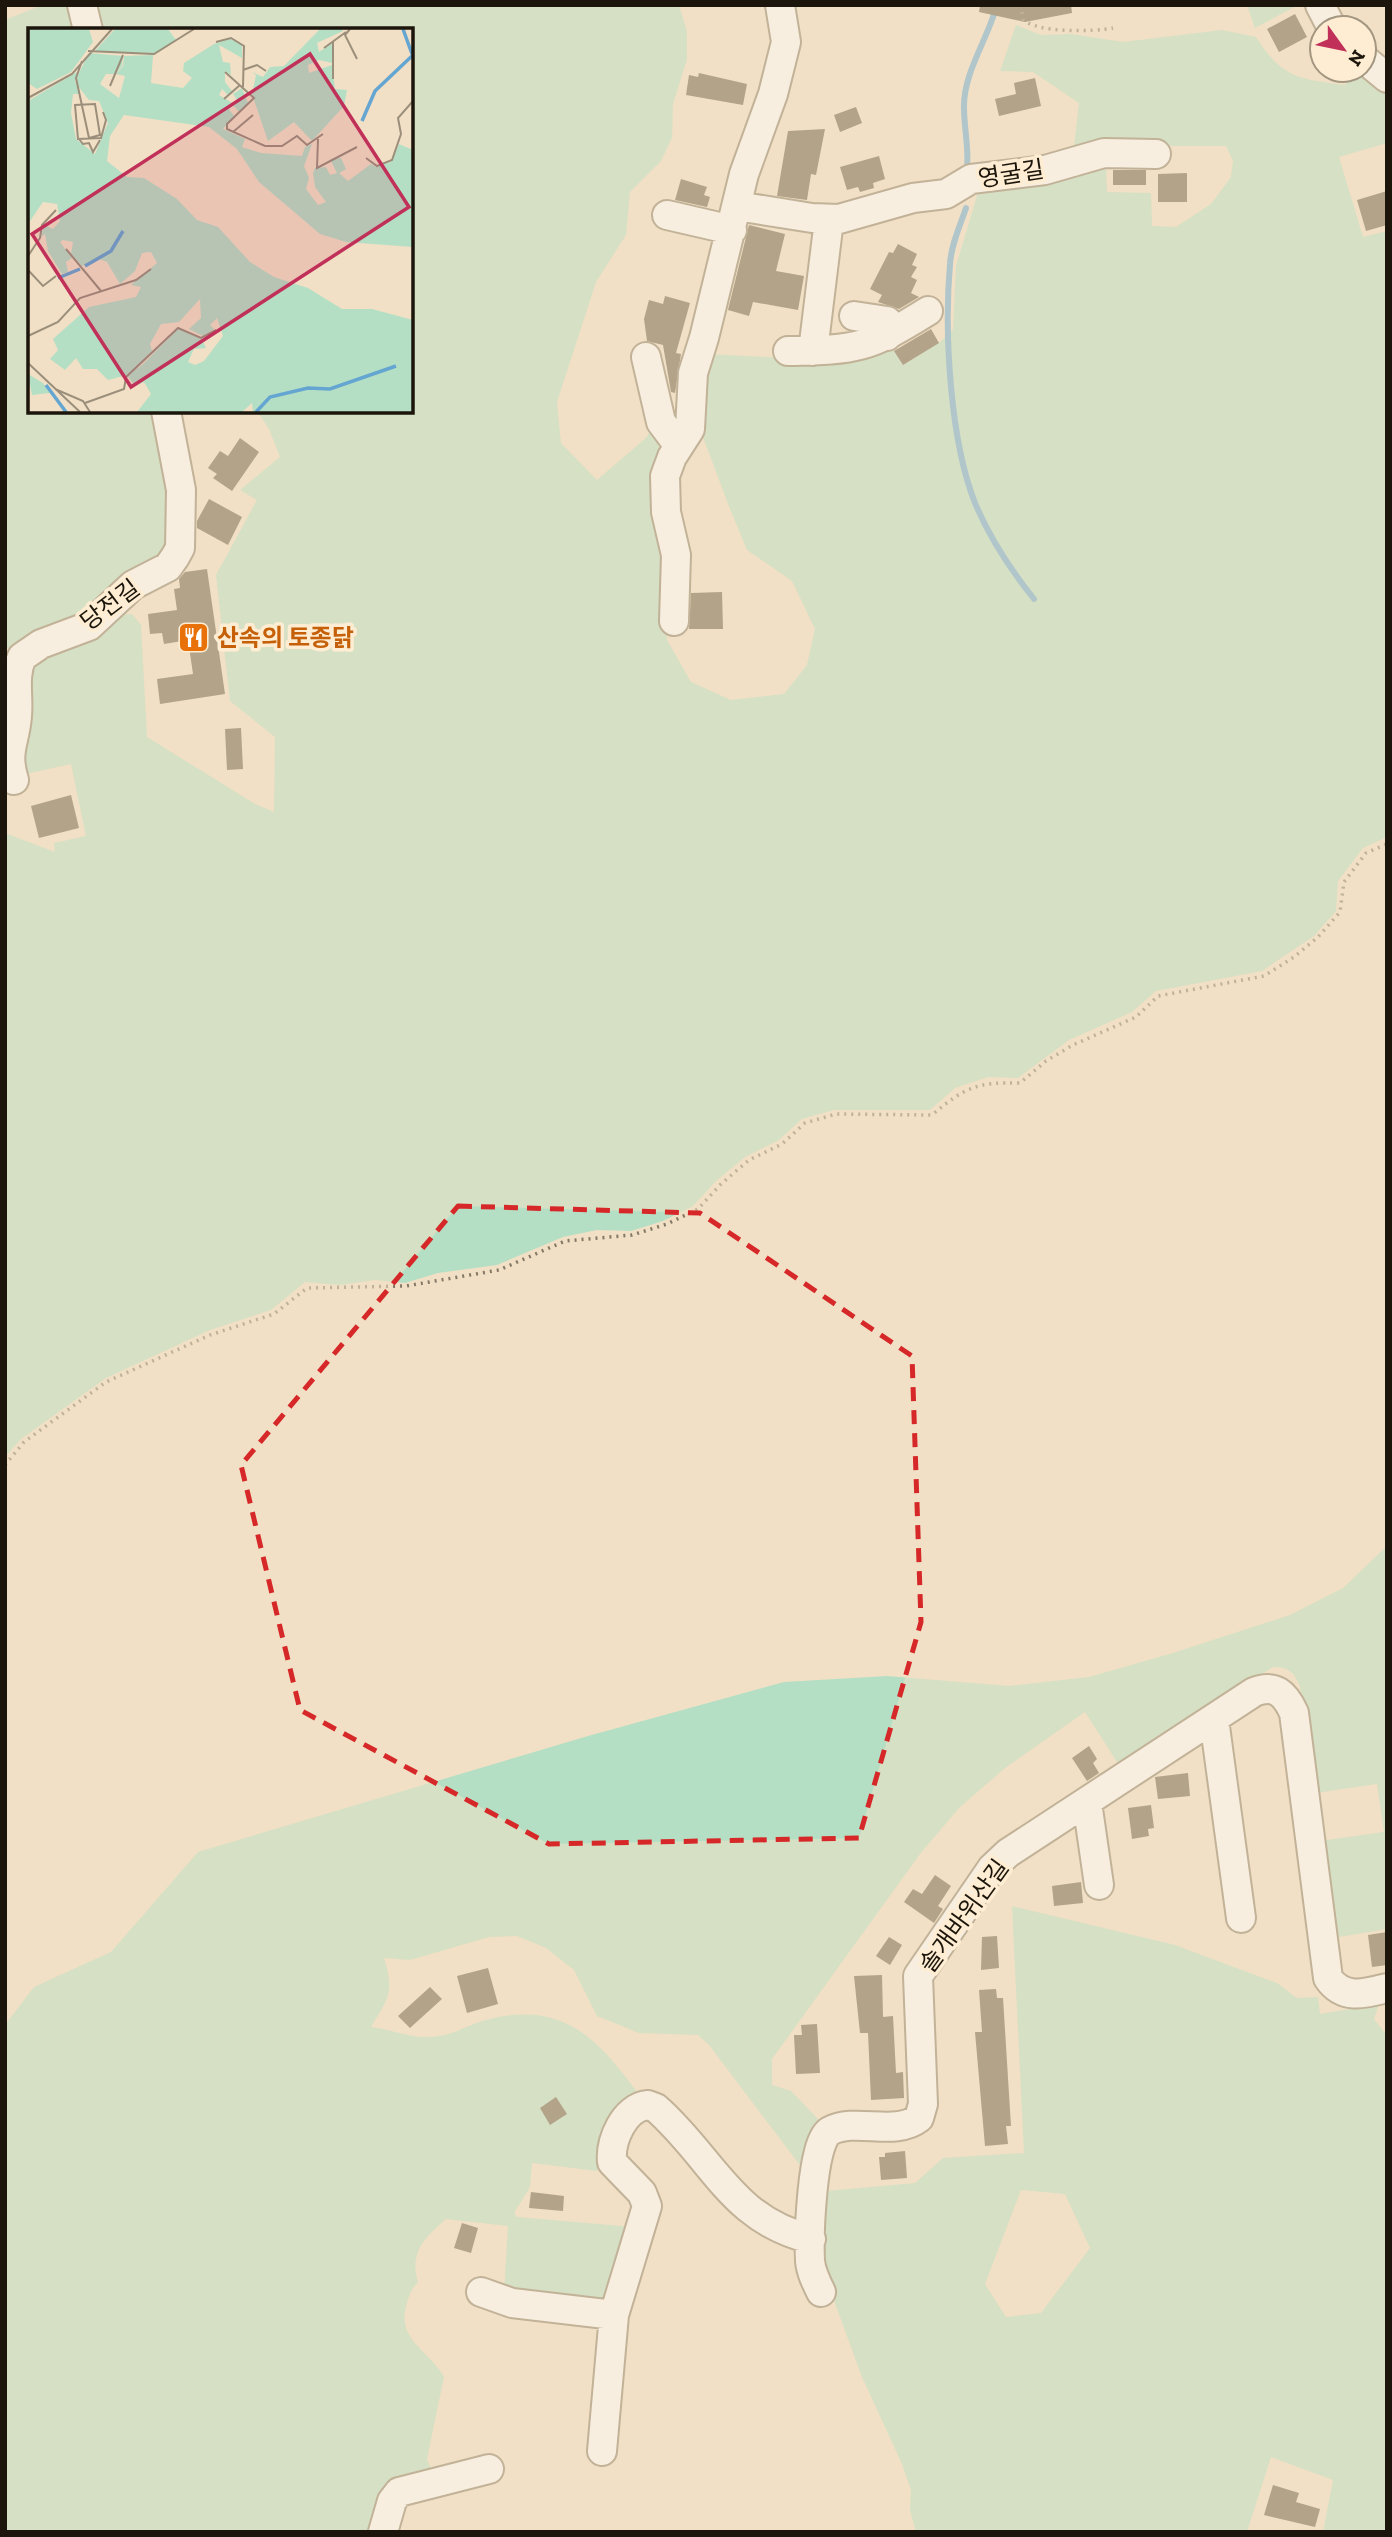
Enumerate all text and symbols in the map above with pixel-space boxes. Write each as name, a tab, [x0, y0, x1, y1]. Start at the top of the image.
north arrow	[1308, 14, 1378, 84]
inset map	[28, 28, 413, 413]
text: N	[1343, 46, 1370, 70]
street label: 영굴길	[976, 154, 1046, 193]
street label: 당전길	[75, 573, 145, 636]
restaurant icon: 산속의 토종닭	[177, 621, 211, 655]
place label: 산속의 토종닭	[217, 623, 354, 652]
street label: 솔개바위산길	[913, 1854, 1014, 1978]

